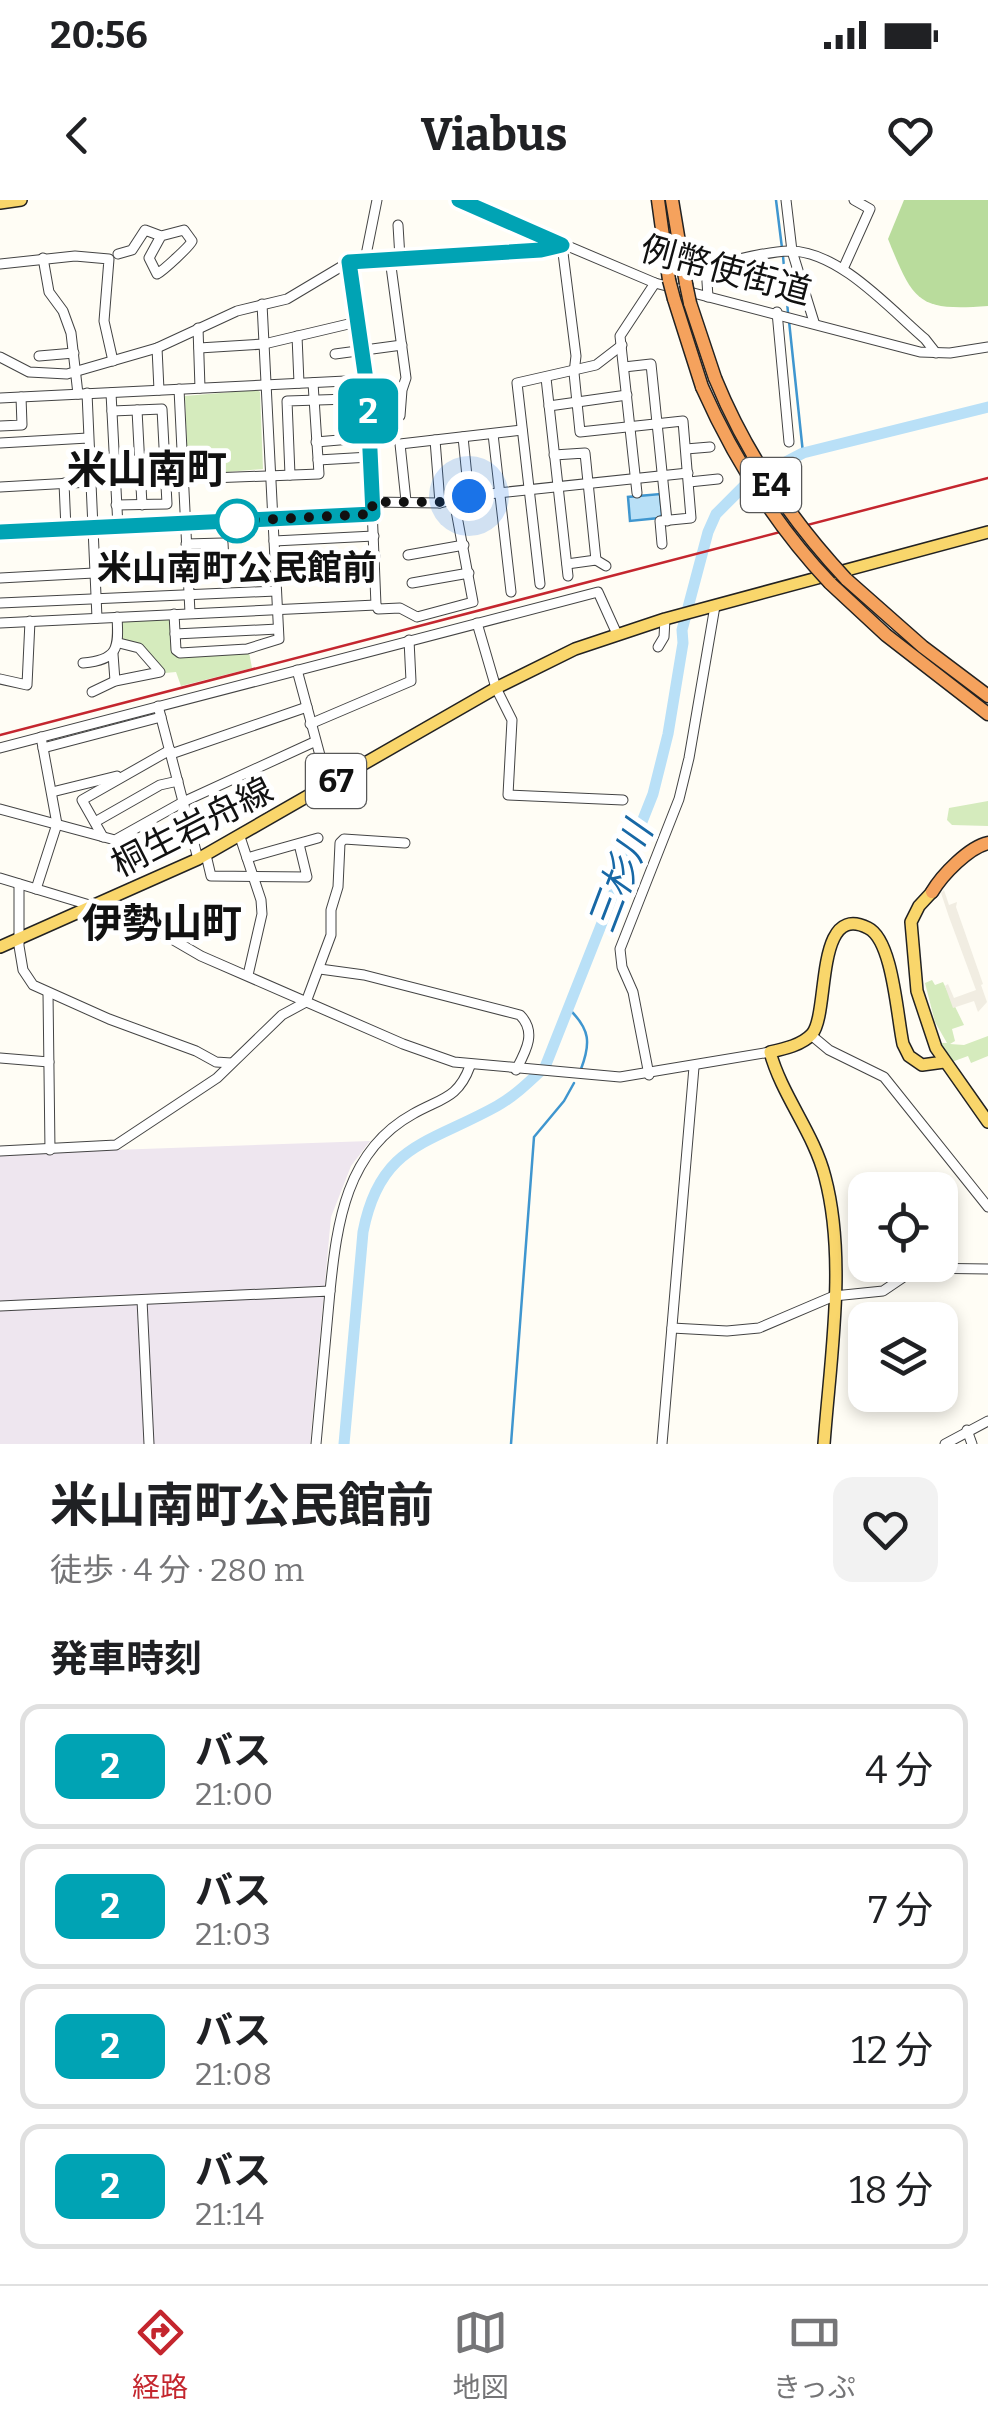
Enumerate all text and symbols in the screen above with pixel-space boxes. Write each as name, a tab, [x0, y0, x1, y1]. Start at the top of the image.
text: 20:56	[50, 12, 148, 58]
icon: back	[50, 108, 105, 163]
text: Viabus	[421, 108, 567, 162]
icon: heart	[883, 108, 938, 163]
street label: 例幣使街道	[636, 227, 816, 313]
line badge: 2	[336, 378, 400, 444]
text: 2	[358, 390, 378, 432]
district label: 米山南町	[67, 446, 227, 494]
road number: E4	[741, 458, 801, 512]
your location	[444, 471, 494, 521]
marker: 米山南町公民館前	[216, 500, 258, 542]
place label: 米山南町公民館前	[97, 547, 377, 589]
road number: 67	[306, 754, 366, 808]
street label: 桐生岩舟線	[104, 769, 280, 885]
water label: 三杉川	[578, 812, 663, 938]
district label: 伊勢山町	[82, 900, 242, 948]
map controls	[848, 1172, 958, 1412]
button: locate	[848, 1172, 958, 1282]
button: layers	[848, 1302, 958, 1412]
text: 米山南町公民館前	[50, 1477, 434, 1535]
button: heart	[833, 1477, 938, 1582]
text: 徒歩 · 4 分 · 280 m	[50, 1551, 304, 1589]
text: 発車時刻	[50, 1636, 202, 1682]
text: バス	[195, 1728, 271, 1774]
text: 2	[100, 1745, 120, 1787]
text: 4 分	[865, 1747, 933, 1793]
text: 21:00	[195, 1775, 273, 1813]
text: バス	[195, 1868, 271, 1914]
text: 2	[100, 1885, 120, 1927]
text: 7 分	[868, 1887, 933, 1933]
text: 21:03	[195, 1915, 271, 1953]
text: バス	[195, 2008, 271, 2054]
text: 2	[100, 2025, 120, 2067]
text: 12 分	[851, 2027, 933, 2073]
text: 21:08	[195, 2055, 272, 2093]
text: バス	[195, 2148, 271, 2194]
text: 2	[100, 2165, 120, 2207]
text: 18 分	[849, 2167, 933, 2213]
text: 21:14	[195, 2195, 264, 2233]
tab: 経路	[132, 2305, 188, 2405]
tab: 地図	[453, 2305, 509, 2405]
tab: きっぷ	[773, 2305, 856, 2405]

